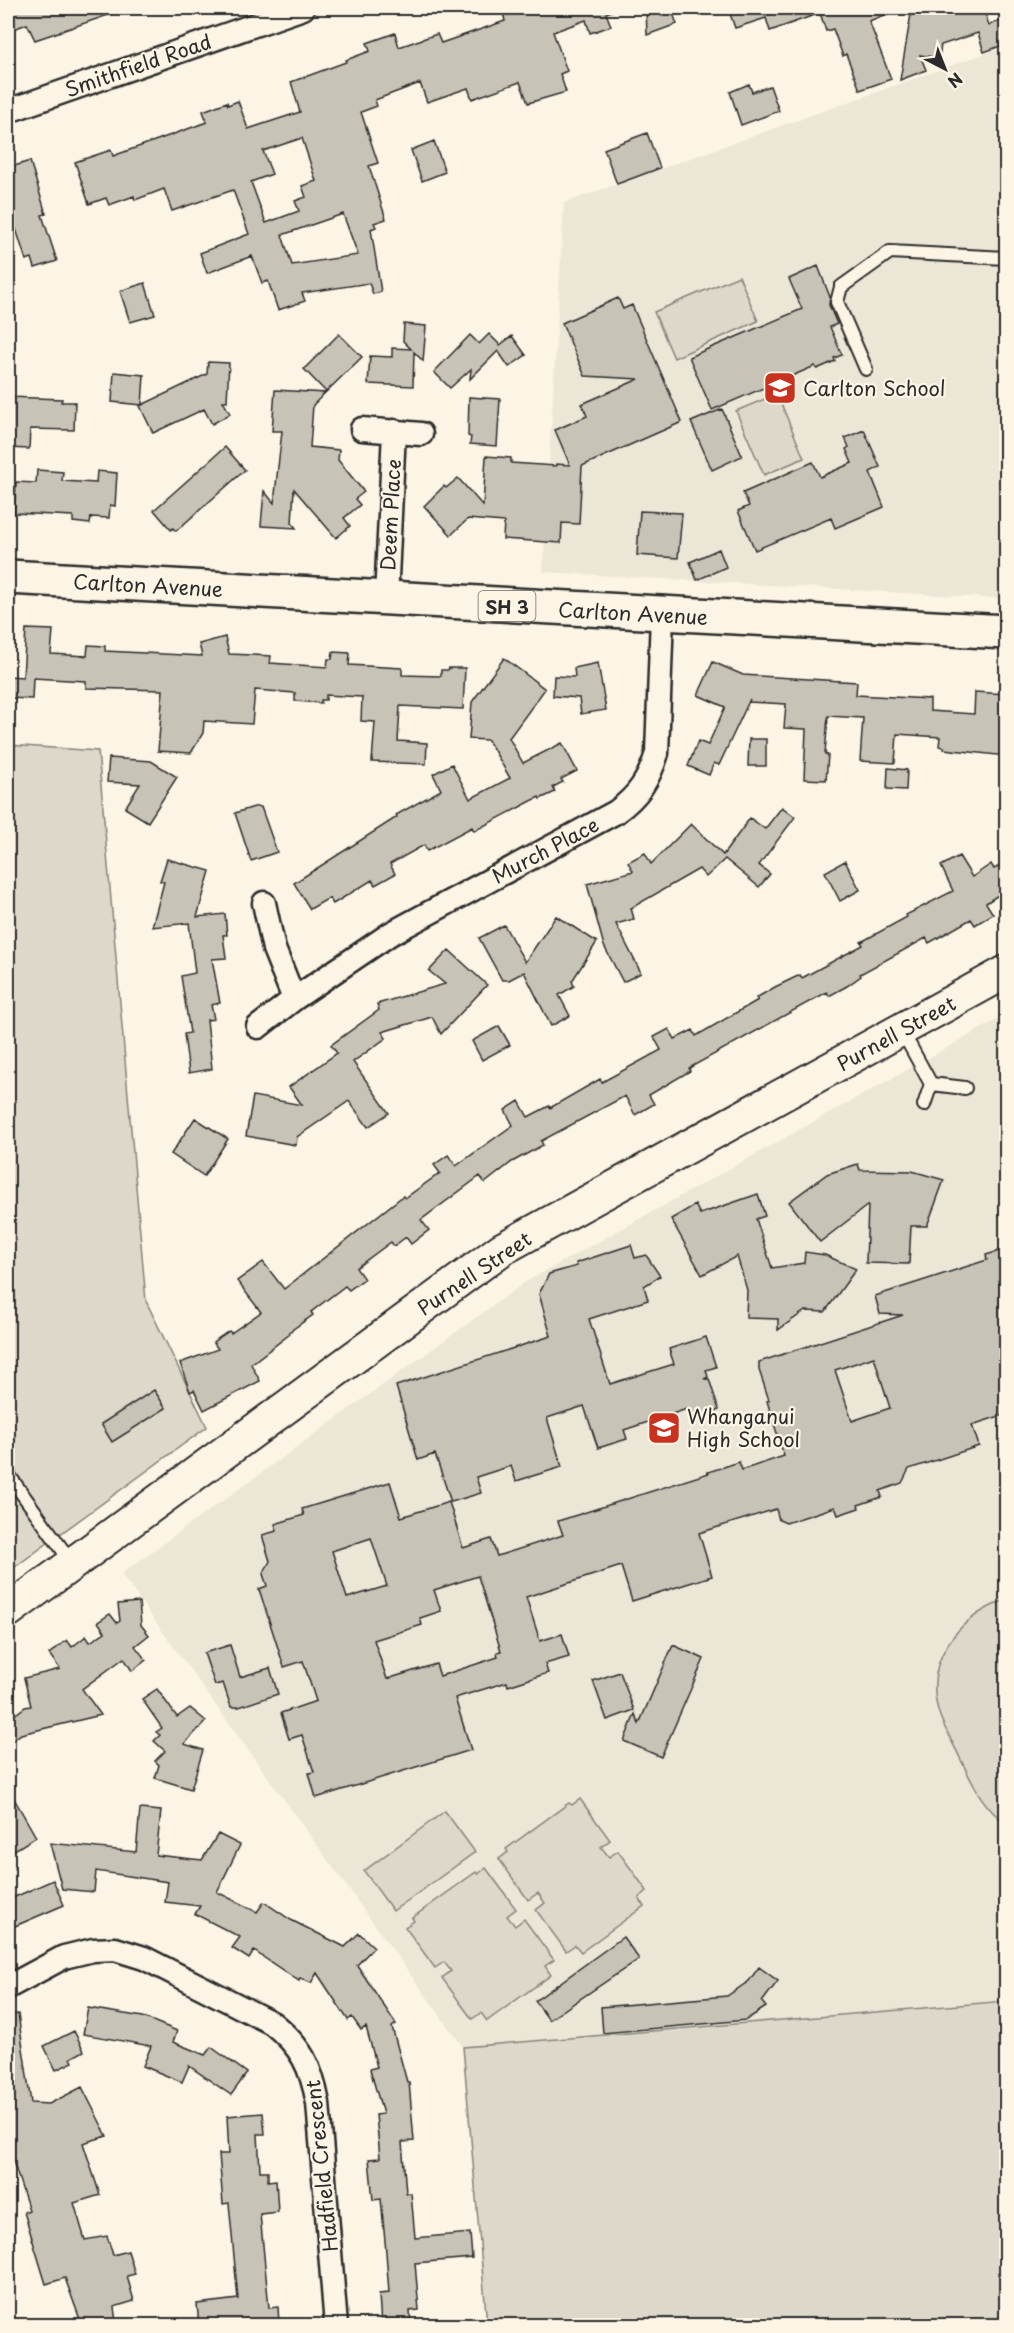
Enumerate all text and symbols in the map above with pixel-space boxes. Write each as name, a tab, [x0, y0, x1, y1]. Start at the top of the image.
street label: Smithfield Road	[61, 26, 215, 104]
north arrow	[915, 39, 975, 99]
text: N	[943, 68, 968, 94]
school or university icon: Carlton School	[762, 370, 798, 406]
place label: Carlton School	[803, 373, 946, 403]
street label: Deem Place	[372, 459, 408, 571]
street label: Carlton Avenue	[72, 566, 224, 604]
road number: SH 3	[478, 591, 536, 621]
street label: Carlton Avenue	[557, 594, 709, 632]
street label: Murch Place	[486, 809, 604, 891]
street label: Purnell Street	[831, 988, 961, 1078]
street label: Purnell Street	[411, 1224, 537, 1322]
place label: Whanganui High School	[687, 1401, 800, 1454]
school or university icon: Whanganui High School	[646, 1410, 682, 1446]
street label: Hadfield Crescent	[297, 2079, 345, 2253]

